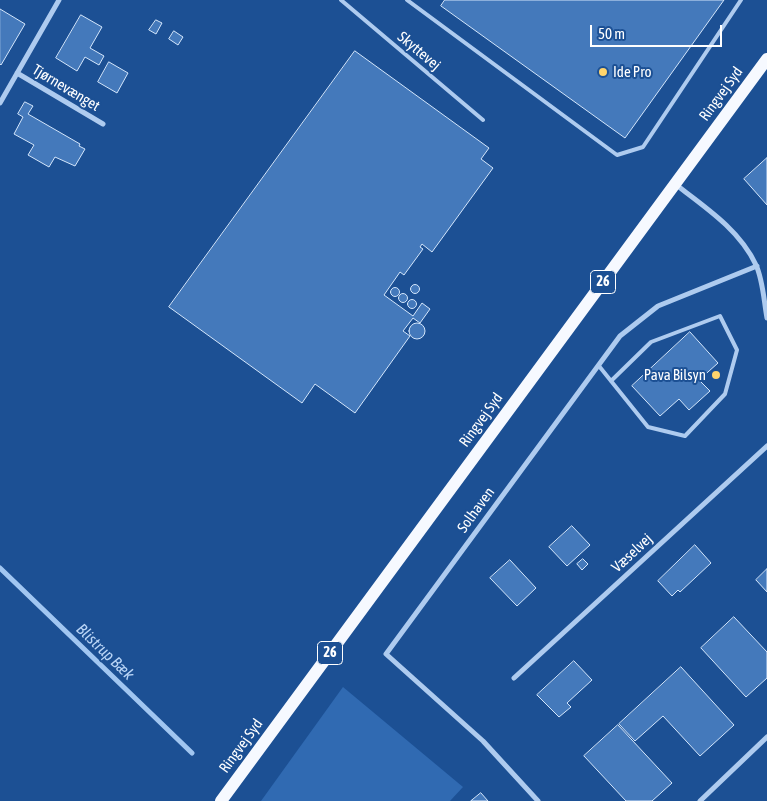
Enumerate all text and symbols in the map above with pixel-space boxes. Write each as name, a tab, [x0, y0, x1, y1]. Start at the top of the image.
scale bar	[592, 15, 724, 47]
text: 50 m	[598, 25, 625, 42]
street label: Skyttevej	[394, 28, 444, 74]
street label: Tjørnevænget	[29, 61, 103, 115]
place label: Ide Pro	[613, 63, 652, 81]
street label: Ringvej Syd	[695, 64, 747, 124]
marker: Ide Pro	[597, 66, 609, 78]
road number: 26	[590, 270, 616, 294]
place label: Pava Bilsyn	[644, 366, 706, 384]
marker: Pava Bilsyn	[710, 369, 722, 381]
street label: Ringvej Syd	[455, 390, 507, 450]
street label: Solhaven	[454, 484, 498, 536]
street label: Væselvej	[608, 530, 656, 576]
water label: Blistrup Bæk	[72, 620, 138, 684]
road number: 26	[318, 641, 342, 664]
street label: Ringvej Syd	[215, 716, 267, 776]

